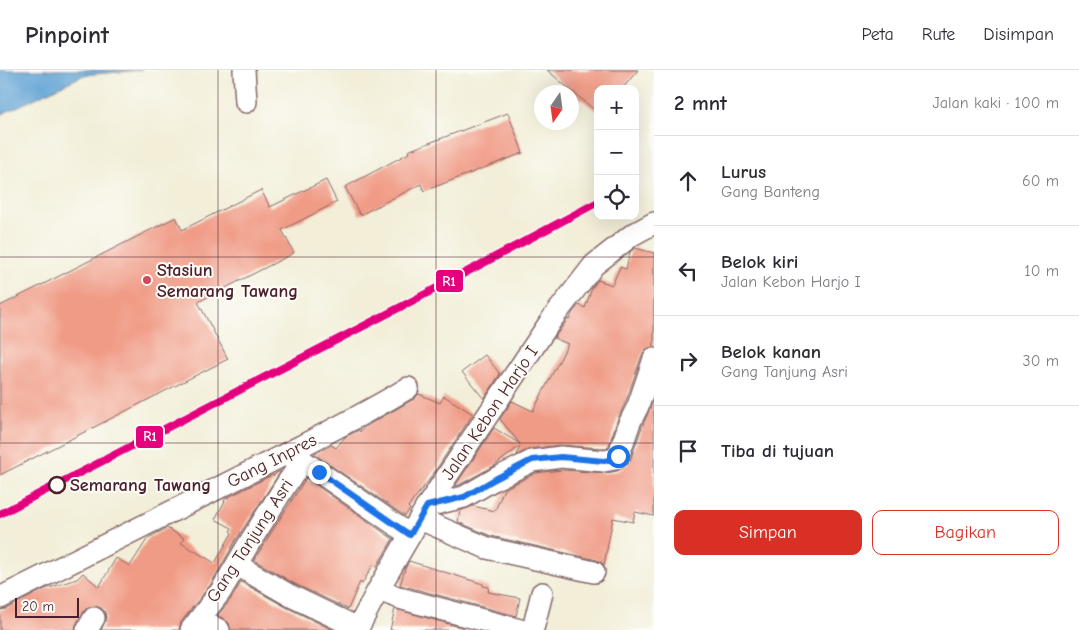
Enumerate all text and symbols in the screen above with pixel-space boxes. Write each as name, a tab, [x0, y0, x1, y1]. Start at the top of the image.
text: Pinpoint	[25, 21, 109, 49]
text: Peta	[861, 24, 894, 45]
text: Rute	[922, 24, 955, 45]
text: Disimpan	[983, 24, 1054, 45]
north arrow	[534, 85, 579, 130]
map controls	[594, 85, 639, 220]
button: +	[594, 85, 639, 130]
text: 2 mnt	[674, 91, 727, 115]
text: Jalan kaki · 100 m	[933, 94, 1059, 112]
button: −	[594, 130, 639, 175]
text: Lurus	[721, 161, 766, 183]
icon: ahead	[674, 167, 702, 195]
text: 60 m	[1022, 172, 1059, 190]
button: locate	[594, 175, 639, 220]
text: Gang Banteng	[721, 183, 820, 201]
text: Belok kiri	[721, 251, 798, 273]
icon: left	[674, 257, 702, 285]
place label: Stasiun Semarang Tawang	[157, 260, 298, 302]
text: 10 m	[1024, 262, 1059, 280]
line badge: R1	[435, 269, 464, 293]
text: R1	[442, 273, 456, 290]
text: Jalan Kebon Harjo I	[721, 273, 861, 291]
marker: Stasiun Semarang Tawang	[141, 274, 153, 286]
text: Belok kanan	[721, 341, 821, 363]
street label: Jalan Kebon Harjo I	[437, 342, 543, 484]
icon: right	[674, 347, 702, 375]
text: 30 m	[1023, 352, 1059, 370]
text: Gang Tanjung Asri	[721, 363, 848, 381]
line badge: R1	[135, 425, 164, 449]
text: R1	[143, 428, 157, 445]
street label: Gang Inpres	[224, 429, 320, 493]
icon: arrive	[674, 437, 702, 465]
text: Tiba di tujuan	[721, 440, 834, 462]
route start	[607, 445, 630, 468]
route end	[308, 461, 331, 484]
place label: Semarang Tawang	[70, 475, 211, 496]
street label: Gang Tanjung Asri	[202, 475, 298, 607]
marker: Semarang Tawang	[48, 476, 66, 494]
button: Simpan	[674, 510, 862, 555]
button: Bagikan	[872, 510, 1059, 555]
scale bar	[15, 595, 79, 618]
text: 20 m	[22, 598, 54, 615]

